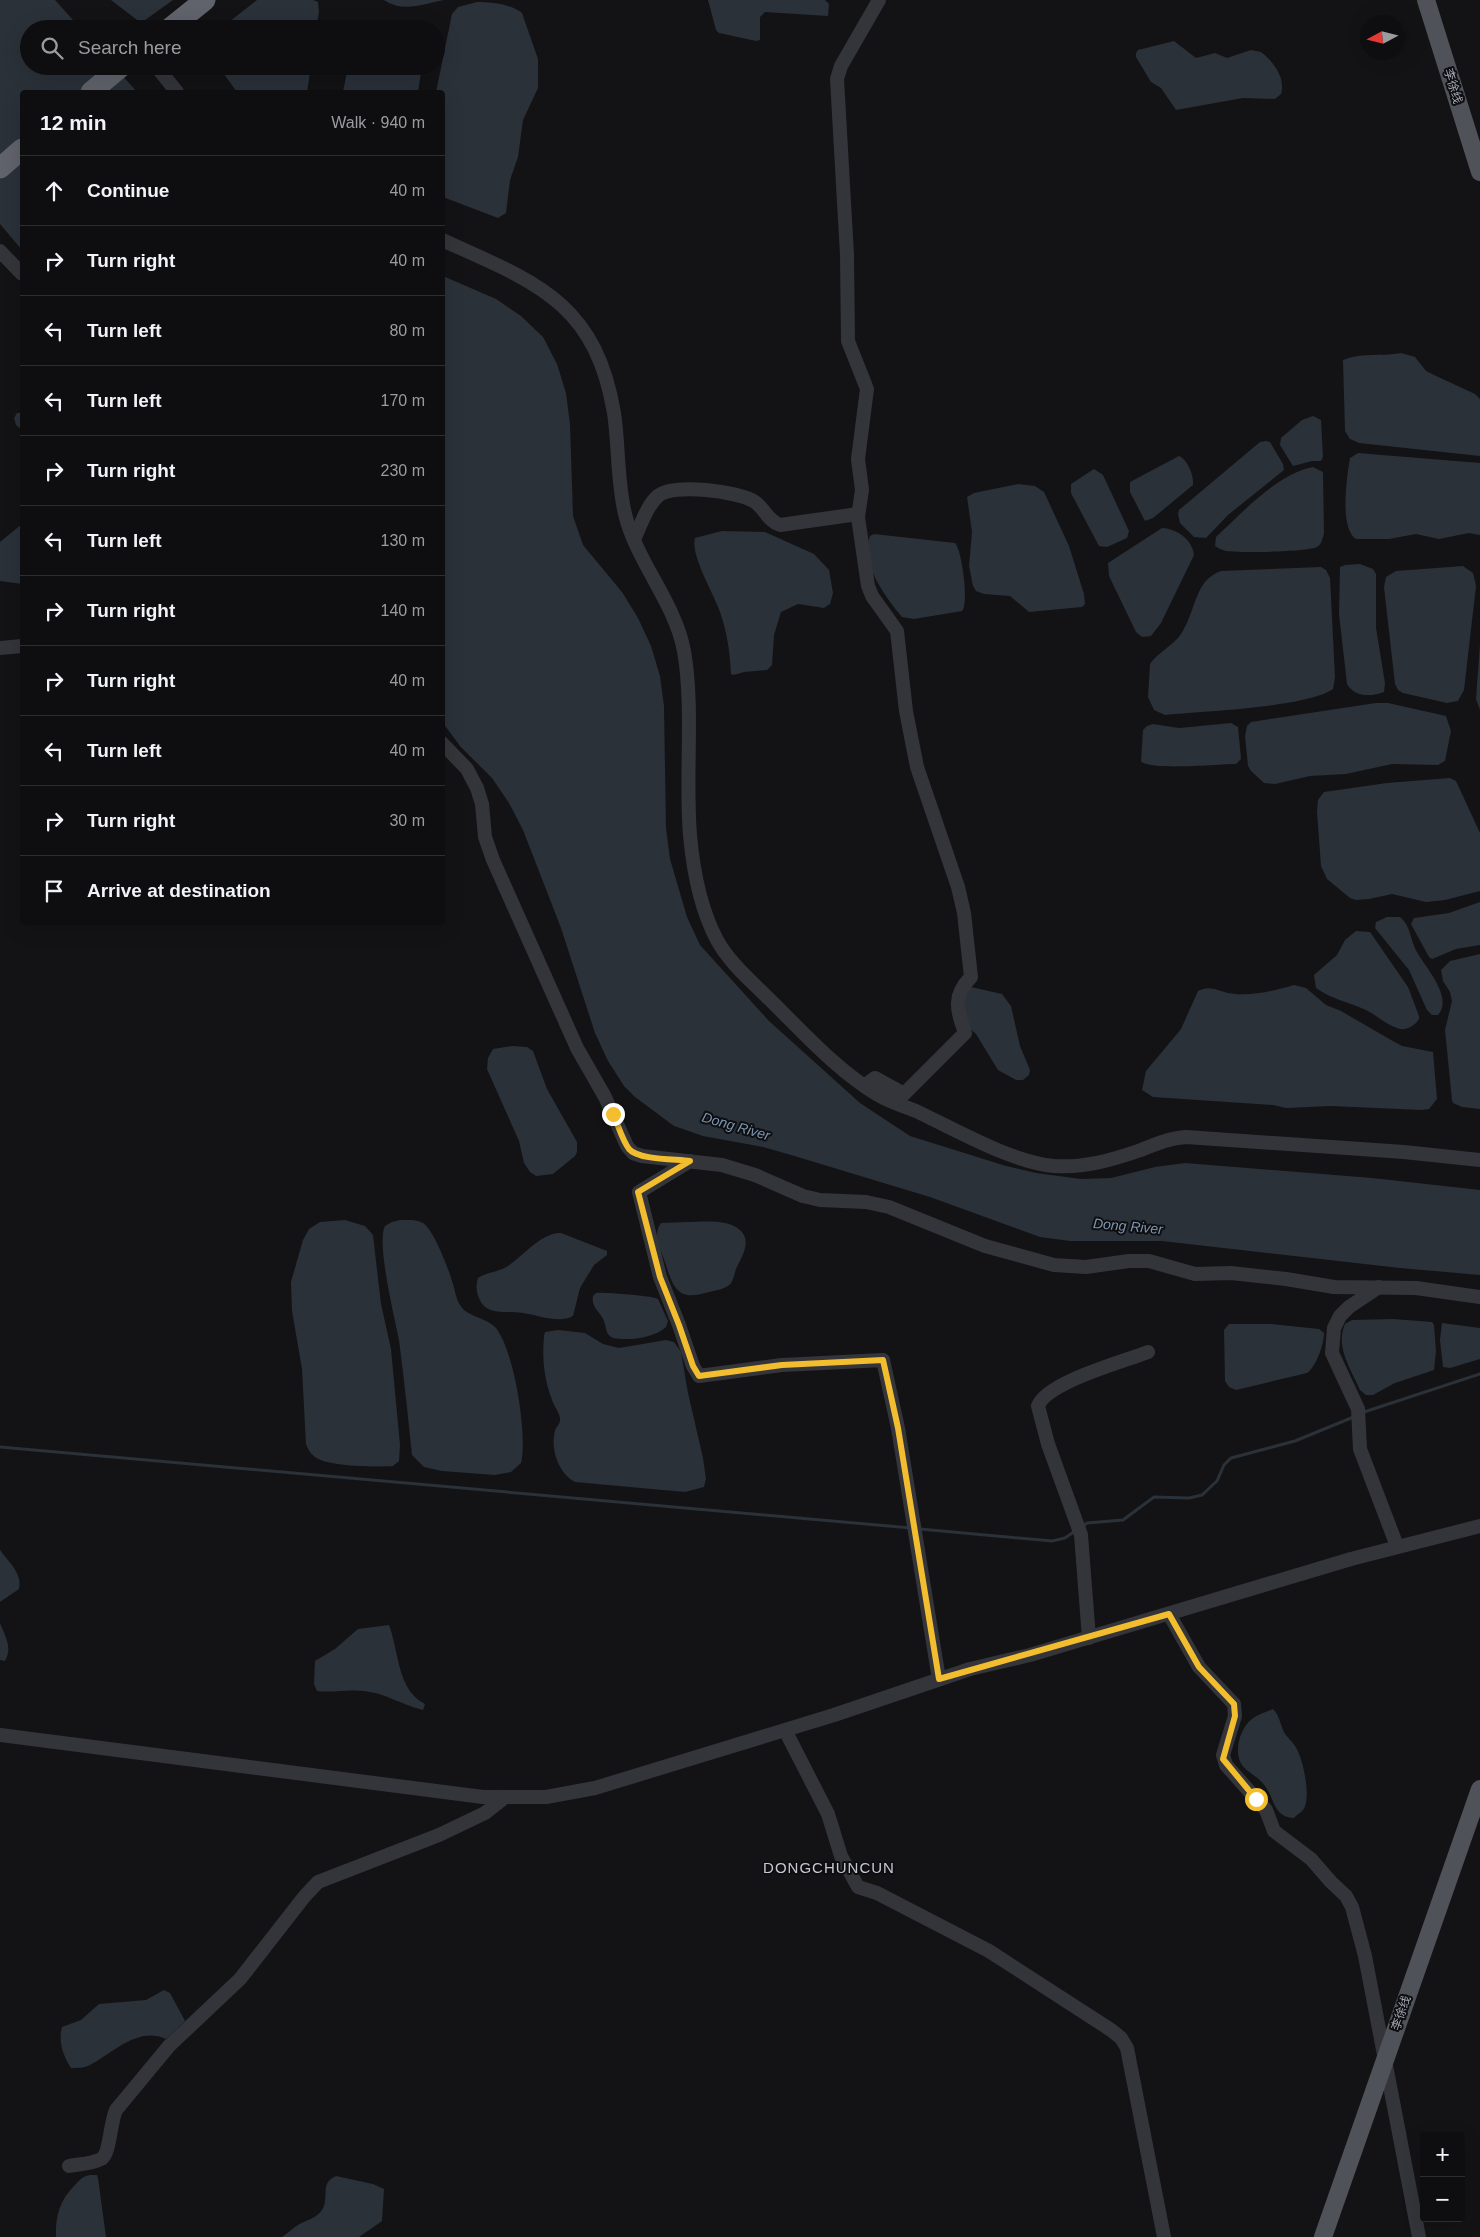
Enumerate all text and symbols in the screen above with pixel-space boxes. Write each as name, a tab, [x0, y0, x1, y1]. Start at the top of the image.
north arrow	[1360, 15, 1405, 60]
search box	[20, 20, 445, 75]
icon: search	[38, 34, 66, 62]
text: Search here	[78, 37, 182, 58]
street label: 李徐线	[1441, 67, 1465, 105]
text: 12 min	[40, 111, 107, 134]
text: Walk · 940 m	[331, 114, 425, 131]
icon: ahead	[40, 177, 68, 205]
text: Continue	[87, 180, 169, 201]
text: 40 m	[389, 182, 425, 199]
icon: right	[40, 247, 68, 275]
text: Turn right	[87, 250, 175, 271]
text: 40 m	[389, 252, 425, 269]
icon: left	[40, 317, 68, 345]
text: Turn left	[87, 320, 162, 341]
text: 80 m	[389, 322, 425, 339]
icon: left	[40, 387, 68, 415]
text: Turn left	[87, 390, 162, 411]
text: 170 m	[381, 392, 425, 409]
icon: right	[40, 457, 68, 485]
text: Turn right	[87, 460, 175, 481]
text: 230 m	[381, 462, 425, 479]
icon: left	[40, 527, 68, 555]
text: Turn left	[87, 530, 162, 551]
text: 130 m	[381, 532, 425, 549]
icon: right	[40, 597, 68, 625]
text: Turn right	[87, 600, 175, 621]
text: 140 m	[381, 602, 425, 619]
icon: right	[40, 667, 68, 695]
text: Turn right	[87, 670, 175, 691]
text: 40 m	[389, 672, 425, 689]
icon: left	[40, 737, 68, 765]
text: Turn left	[87, 740, 162, 761]
text: 40 m	[389, 742, 425, 759]
icon: right	[40, 807, 68, 835]
text: Turn right	[87, 810, 175, 831]
text: 30 m	[389, 812, 425, 829]
icon: arrive	[40, 877, 68, 905]
text: Arrive at destination	[87, 880, 271, 901]
route end	[602, 1103, 625, 1126]
water label: Dong River	[700, 1109, 773, 1144]
water label: Dong River	[1092, 1215, 1165, 1237]
route start	[1245, 1788, 1268, 1811]
district label: DONGCHUNCUN	[763, 1859, 895, 1876]
street label: 李徐线	[1389, 1994, 1413, 2032]
map controls	[1420, 2132, 1465, 2222]
button: +	[1420, 2132, 1465, 2177]
button: −	[1420, 2177, 1465, 2222]

